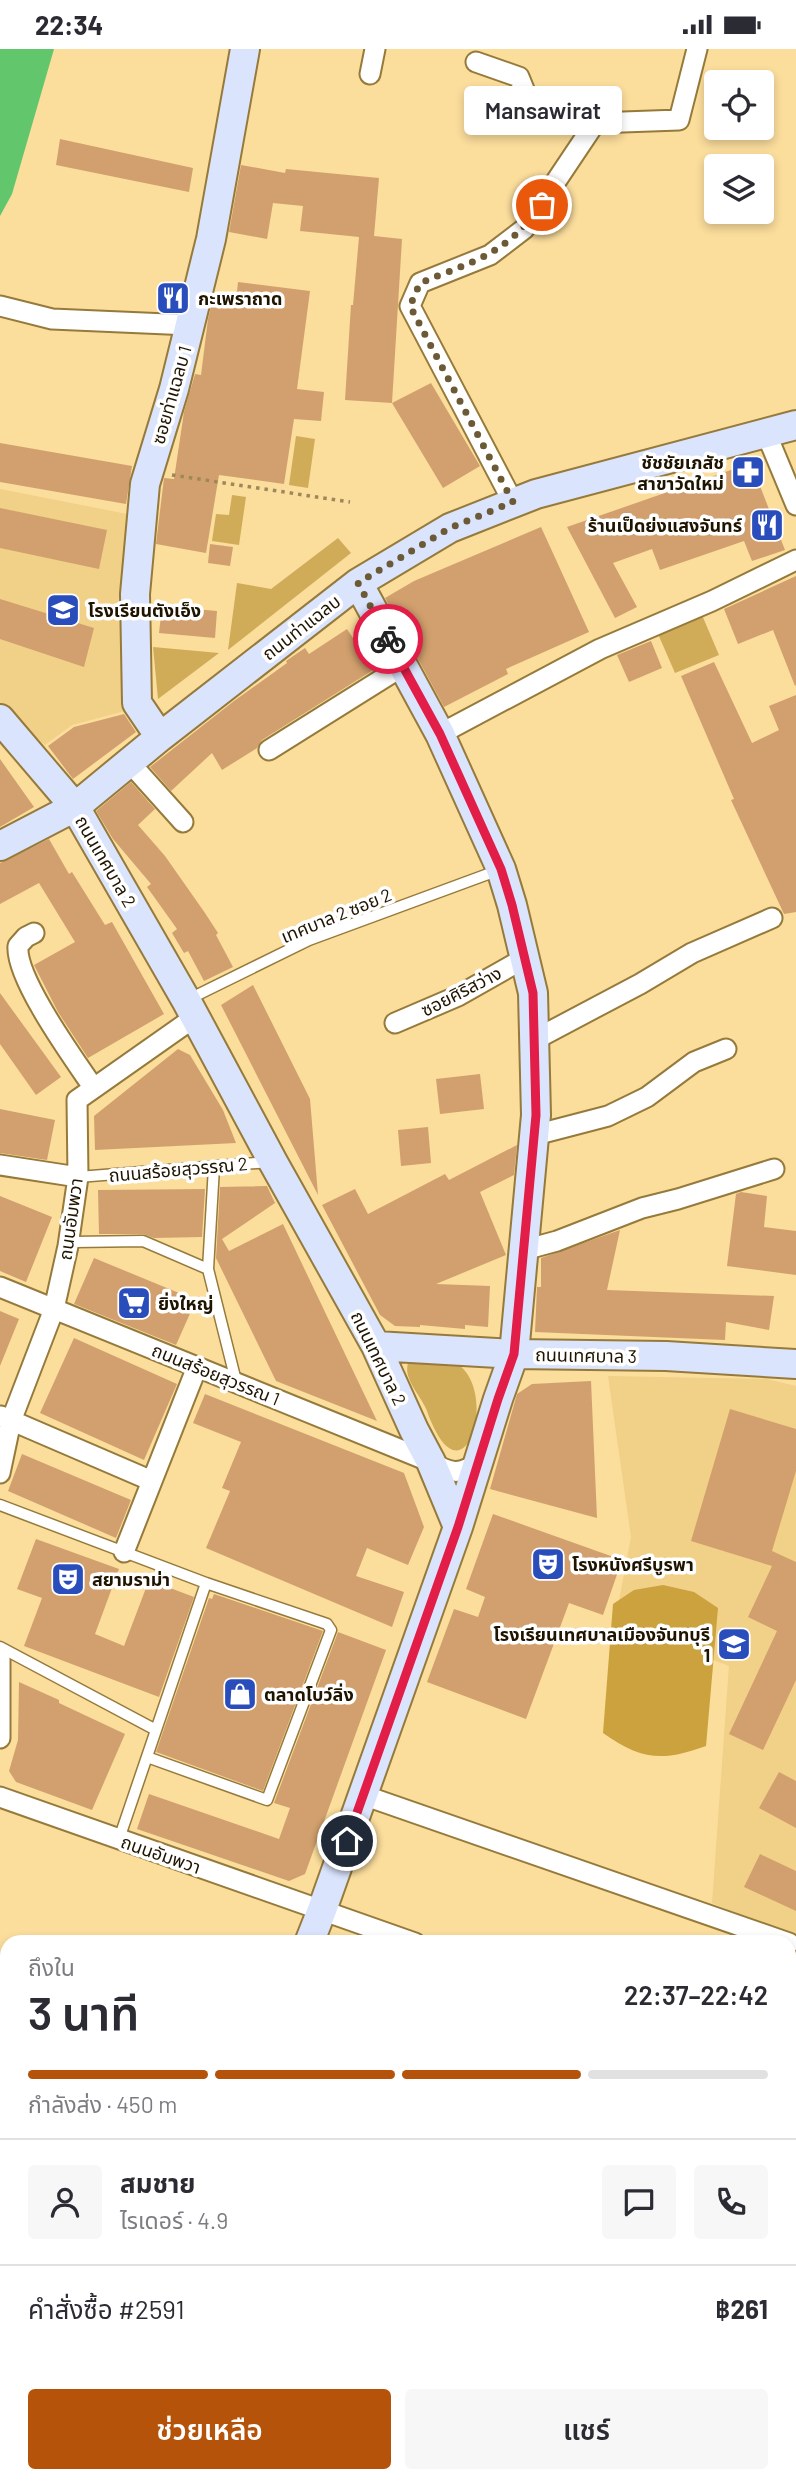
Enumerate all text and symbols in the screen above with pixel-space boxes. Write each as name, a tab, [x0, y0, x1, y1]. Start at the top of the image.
text: 22:34	[35, 9, 103, 40]
map controls	[704, 70, 774, 224]
button: locate	[704, 70, 774, 140]
callout: Mansawirat	[463, 86, 621, 135]
text: Mansawirat	[485, 96, 601, 124]
button: layers	[704, 154, 774, 224]
pin	[512, 175, 572, 235]
icon: bag	[523, 186, 561, 224]
restaurant icon: กะเพราถาด	[154, 279, 192, 317]
place label: กะเพราถาด	[198, 287, 282, 309]
street label: ซอยท่าแฉลบ 1	[146, 343, 196, 447]
place label: ชัชชัยเภสัช สาขาวัดใหม่	[637, 451, 724, 494]
pharmacy icon: ชัชชัยเภสัช สาขาวัดใหม่	[729, 453, 767, 491]
restaurant icon: ร้านเป็ดย่งแสงจันทร์	[748, 506, 786, 544]
place label: ร้านเป็ดย่งแสงจันทร์	[588, 514, 742, 536]
street label: ถนนท่าแฉลบ	[257, 590, 345, 664]
school or university icon: โรงเรียนตังเอ็ง	[44, 591, 82, 629]
place label: โรงเรียนตังเอ็ง	[88, 599, 201, 621]
courier	[353, 604, 423, 674]
icon: bike	[369, 620, 407, 658]
street label: ถนนเทศบาล 2	[71, 811, 141, 911]
street label: เทศบาล 2 ซอย 2	[278, 883, 394, 947]
street label: ซอยศิริสว่าง	[417, 961, 505, 1021]
street label: ถนนสร้อยสุวรรณ 2	[108, 1152, 248, 1187]
street label: ถนนอัมพวา	[53, 1176, 87, 1262]
supermarket icon: ยิ่งใหญ่	[115, 1284, 153, 1322]
place label: ยิ่งใหญ่	[158, 1292, 214, 1314]
street label: ถนนเทศบาล 2	[347, 1307, 411, 1409]
street label: ถนนสร้อยสุวรรณ 1	[148, 1338, 283, 1411]
street label: ถนนเทศบาล 3	[535, 1343, 637, 1367]
theatre icon: โรงหนังศรีบูรพา	[529, 1545, 567, 1583]
place label: โรงหนังศรีบูรพา	[572, 1553, 694, 1576]
theatre icon: สยามราม่า	[49, 1560, 87, 1598]
place label: สยามราม่า	[92, 1568, 170, 1590]
place label: โรงเรียนเทศบาลเมืองจันทบุรี 1	[494, 1623, 710, 1666]
school or university icon: โรงเรียนเทศบาลเมืองจันทบุรี 1	[715, 1625, 753, 1663]
shop icon: ตลาดโบว์ลิ่ง	[221, 1675, 259, 1713]
place label: ตลาดโบว์ลิ่ง	[264, 1683, 354, 1705]
pin	[317, 1811, 377, 1871]
icon: home	[328, 1822, 366, 1860]
street label: ถนนอัมพวา	[118, 1830, 204, 1878]
text: ถึงใน	[28, 1953, 75, 1981]
text: 22:37–22:42	[624, 1979, 768, 2010]
text: 3 นาที	[28, 1984, 139, 2039]
text: กำลังส่ง · 450 m	[28, 2090, 177, 2118]
button: person	[28, 2165, 102, 2239]
button: chat	[602, 2165, 676, 2239]
button: phone	[694, 2165, 768, 2239]
text: สมชาย	[120, 2167, 196, 2198]
text: ไรเดอร์ · 4.9	[120, 2206, 228, 2234]
text: คำสั่งซื้อ #2591	[28, 2293, 185, 2324]
text: ฿261	[715, 2293, 768, 2324]
button: ช่วยเหลือ	[28, 2389, 391, 2469]
button: แชร์	[405, 2389, 768, 2469]

